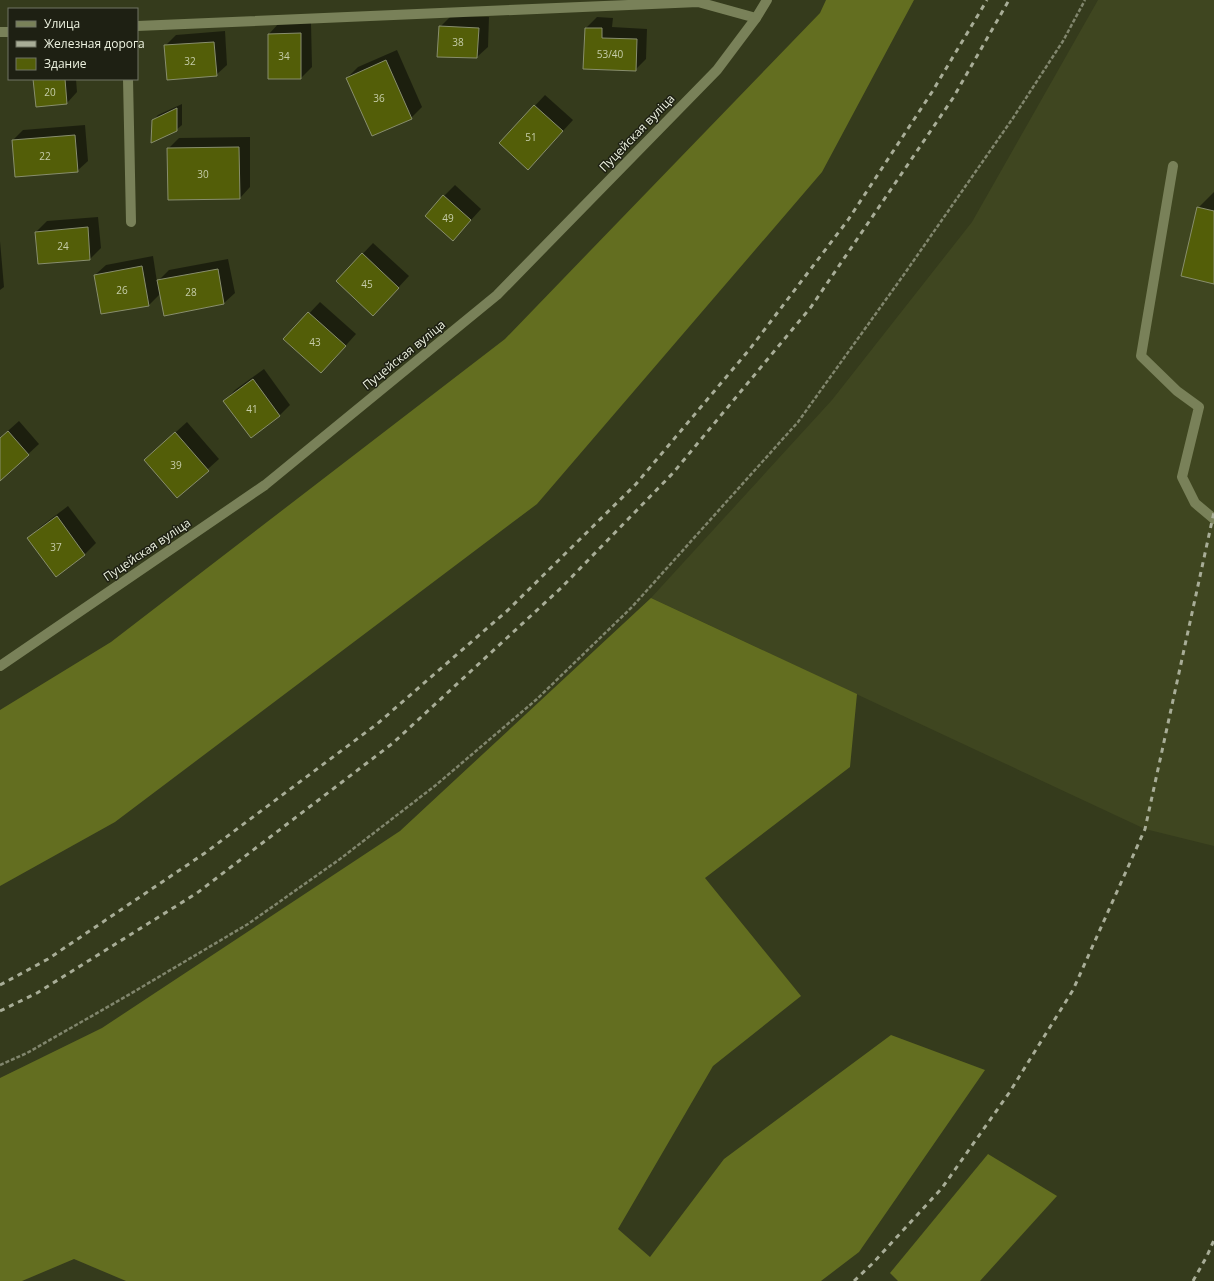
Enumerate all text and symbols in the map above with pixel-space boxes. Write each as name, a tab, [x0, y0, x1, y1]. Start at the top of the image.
legend	[8, 8, 138, 80]
text: Улица	[44, 15, 80, 32]
text: Железная дорога	[44, 35, 145, 52]
house number: 38	[452, 35, 464, 49]
house number: 53/40	[597, 47, 624, 61]
house number: 34	[278, 49, 290, 63]
house number: 32	[184, 54, 196, 68]
text: Здание	[44, 55, 87, 72]
house number: 20	[44, 85, 56, 99]
street label: Пуцейская вуліца	[595, 90, 678, 175]
house number: 36	[373, 91, 385, 105]
house number: 51	[525, 130, 537, 144]
house number: 22	[39, 149, 51, 163]
house number: 30	[197, 167, 209, 181]
house number: 49	[442, 211, 454, 225]
house number: 24	[57, 239, 69, 253]
house number: 45	[361, 277, 373, 291]
house number: 26	[116, 283, 128, 297]
house number: 28	[185, 285, 197, 299]
street label: Пуцейская вуліца	[359, 316, 449, 393]
house number: 43	[309, 335, 321, 349]
house number: 41	[246, 402, 258, 416]
house number: 39	[170, 458, 182, 472]
street label: Пуцейская вуліца	[100, 514, 194, 585]
house number: 37	[50, 540, 62, 554]

